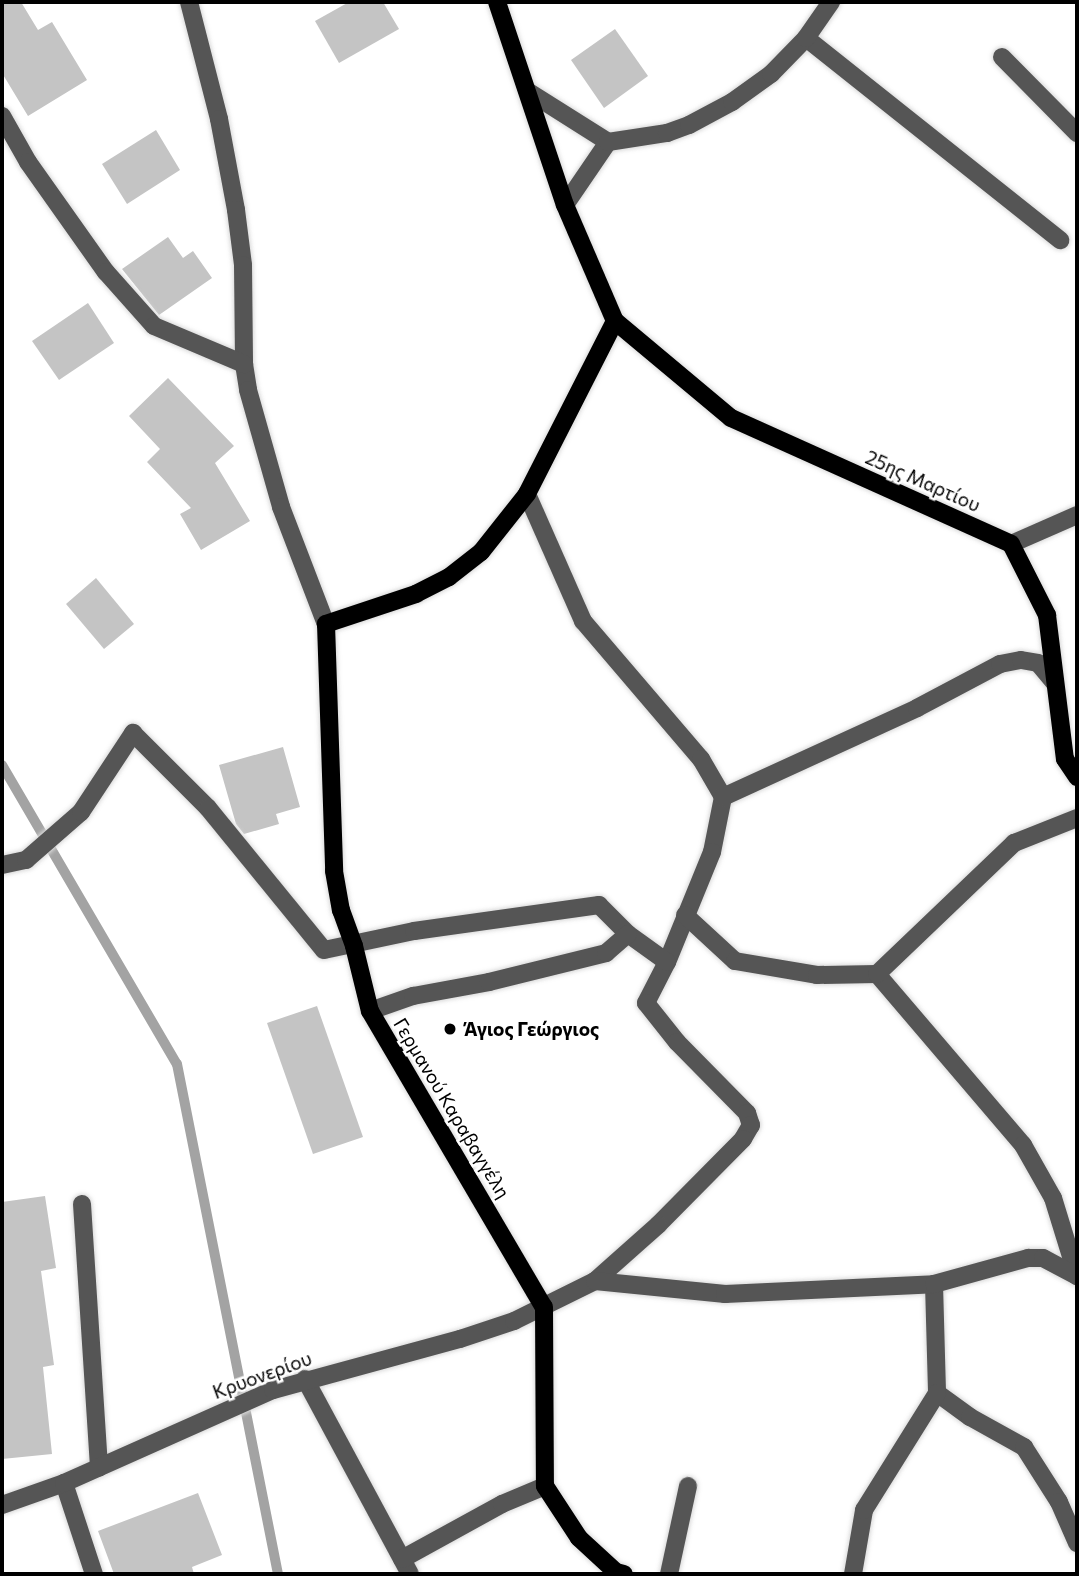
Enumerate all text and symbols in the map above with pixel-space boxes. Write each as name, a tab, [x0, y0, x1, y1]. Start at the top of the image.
street label: 25ης Μαρτίου	[862, 446, 984, 516]
street label: Γερμανού Καραβαγγέλη	[389, 1014, 515, 1202]
place label: Άγιος Γεώργιος	[464, 1018, 599, 1040]
marker: Άγιος Γεώργιος	[442, 1021, 458, 1037]
street label: Κρυονερίου	[209, 1347, 315, 1403]

